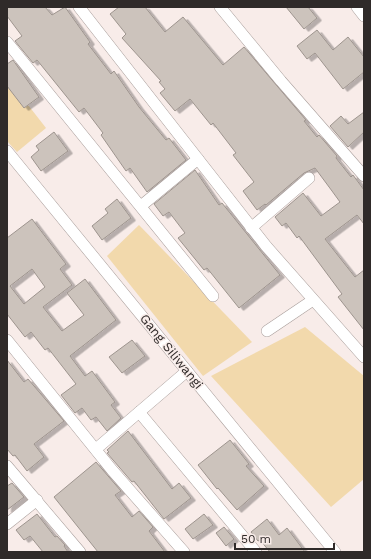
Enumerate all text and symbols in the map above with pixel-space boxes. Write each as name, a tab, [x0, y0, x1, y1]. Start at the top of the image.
street label: Gang Siliwangi	[137, 311, 206, 392]
scale bar	[235, 525, 334, 551]
text: 50 m	[241, 532, 271, 546]

